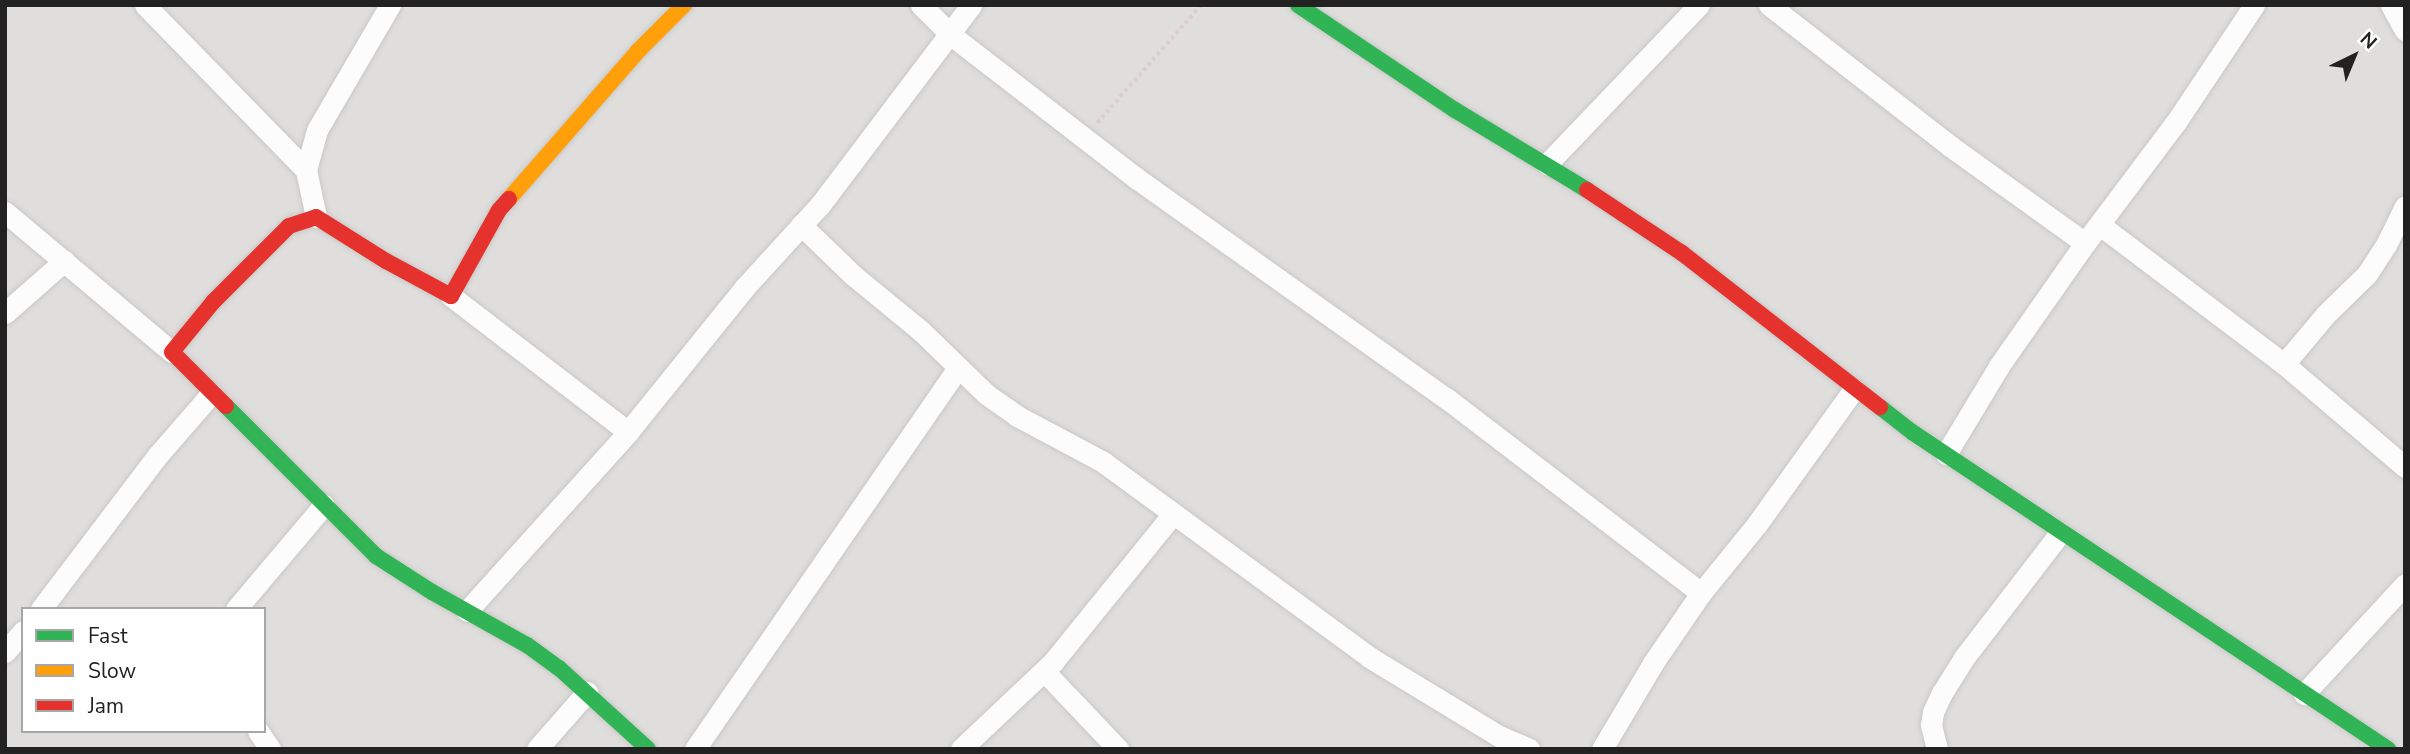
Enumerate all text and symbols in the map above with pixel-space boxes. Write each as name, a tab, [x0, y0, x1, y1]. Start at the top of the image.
north arrow	[2319, 21, 2389, 91]
text: N	[2354, 26, 2382, 55]
legend	[21, 607, 266, 733]
text: Fast	[88, 622, 128, 650]
text: Slow	[88, 657, 136, 685]
text: Jam	[88, 692, 124, 720]

